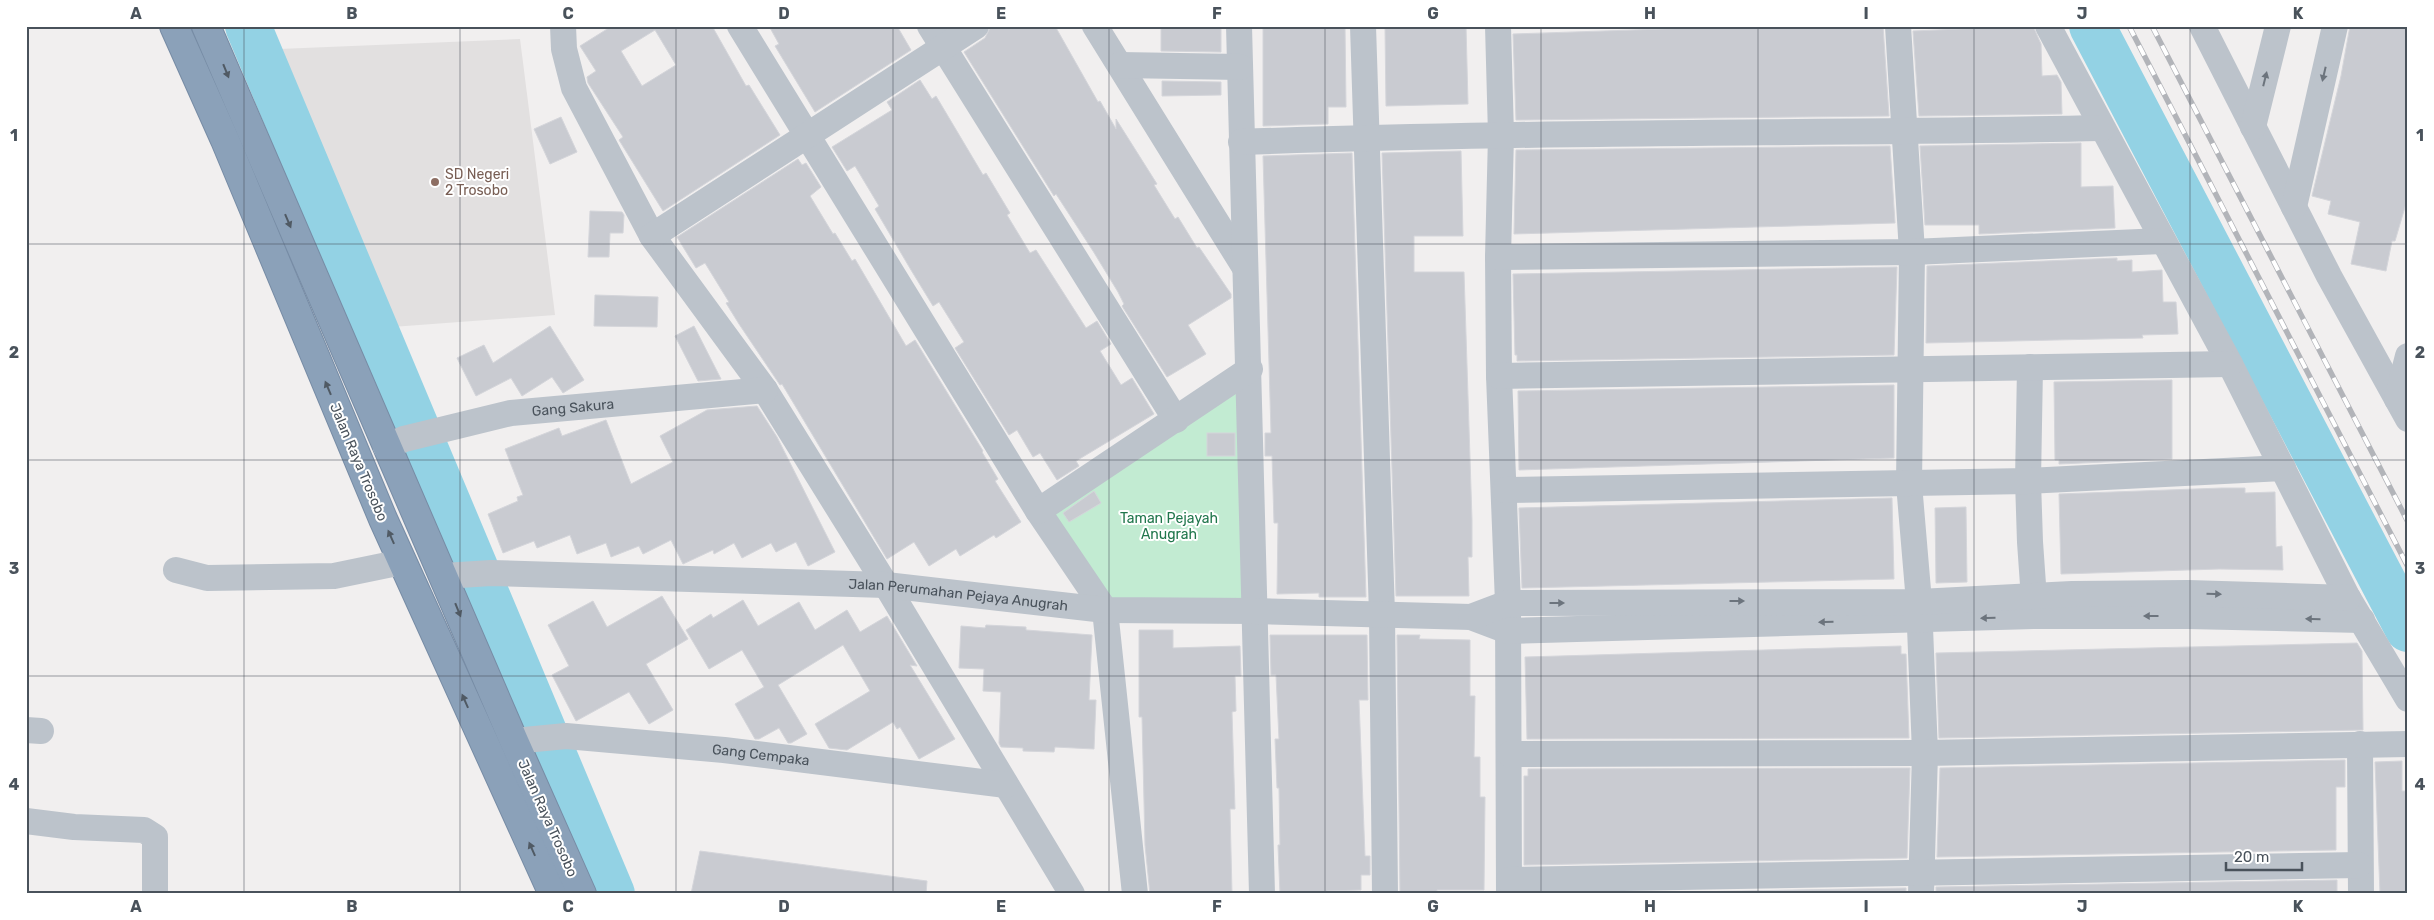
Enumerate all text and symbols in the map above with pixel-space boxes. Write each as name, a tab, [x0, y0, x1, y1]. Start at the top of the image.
text: A	[130, 4, 142, 23]
text: B	[346, 4, 358, 23]
text: C	[562, 4, 574, 23]
text: D	[778, 4, 790, 23]
text: E	[996, 4, 1006, 23]
text: F	[1212, 4, 1222, 23]
text: G	[1427, 4, 1439, 23]
text: H	[1644, 4, 1656, 23]
text: I	[1863, 4, 1869, 23]
text: J	[2077, 4, 2087, 23]
text: K	[2293, 4, 2304, 23]
one-way arrow	[222, 64, 230, 78]
one-way arrow	[2320, 66, 2328, 81]
one-way arrow	[2261, 72, 2269, 87]
text: 1	[10, 126, 18, 145]
text: 1	[2416, 126, 2424, 145]
place label: SD Negeri 2 Trosobo	[445, 166, 509, 199]
marker: SD Negeri 2 Trosobo	[429, 176, 441, 188]
one-way arrow	[285, 214, 293, 228]
text: 2	[9, 343, 19, 362]
text: 2	[2415, 343, 2425, 362]
one-way arrow	[323, 381, 331, 395]
street label: Gang Sakura	[531, 396, 615, 420]
street label: Jalan Raya Trosobo	[326, 401, 391, 524]
park label: Taman Pejayah Anugrah	[1120, 510, 1218, 543]
one-way arrow	[387, 530, 395, 544]
text: 3	[9, 559, 19, 578]
text: 3	[2415, 559, 2425, 578]
street label: Jalan Perumahan Pejaya Anugrah	[848, 576, 1069, 615]
one-way arrow	[2206, 590, 2222, 598]
one-way arrow	[1729, 597, 1745, 605]
one-way arrow	[1549, 598, 1565, 606]
one-way arrow	[454, 603, 462, 618]
one-way arrow	[2142, 612, 2158, 620]
one-way arrow	[1980, 614, 1996, 622]
one-way arrow	[2305, 615, 2321, 623]
one-way arrow	[1817, 618, 1833, 626]
one-way arrow	[461, 694, 469, 708]
street label: Gang Cempaka	[711, 741, 811, 770]
street label: Jalan Raya Trosobo	[514, 757, 581, 879]
text: 4	[9, 775, 20, 794]
text: 4	[2415, 775, 2426, 794]
scale bar	[2226, 840, 2303, 872]
one-way arrow	[528, 842, 536, 856]
text: 20 m	[2234, 848, 2269, 866]
text: A	[130, 897, 142, 916]
text: B	[346, 897, 358, 916]
text: C	[562, 897, 574, 916]
text: D	[778, 897, 790, 916]
text: E	[996, 897, 1006, 916]
text: F	[1212, 897, 1222, 916]
text: G	[1427, 897, 1439, 916]
text: H	[1644, 897, 1656, 916]
text: I	[1863, 897, 1869, 916]
text: J	[2077, 897, 2087, 916]
text: K	[2293, 897, 2304, 916]

